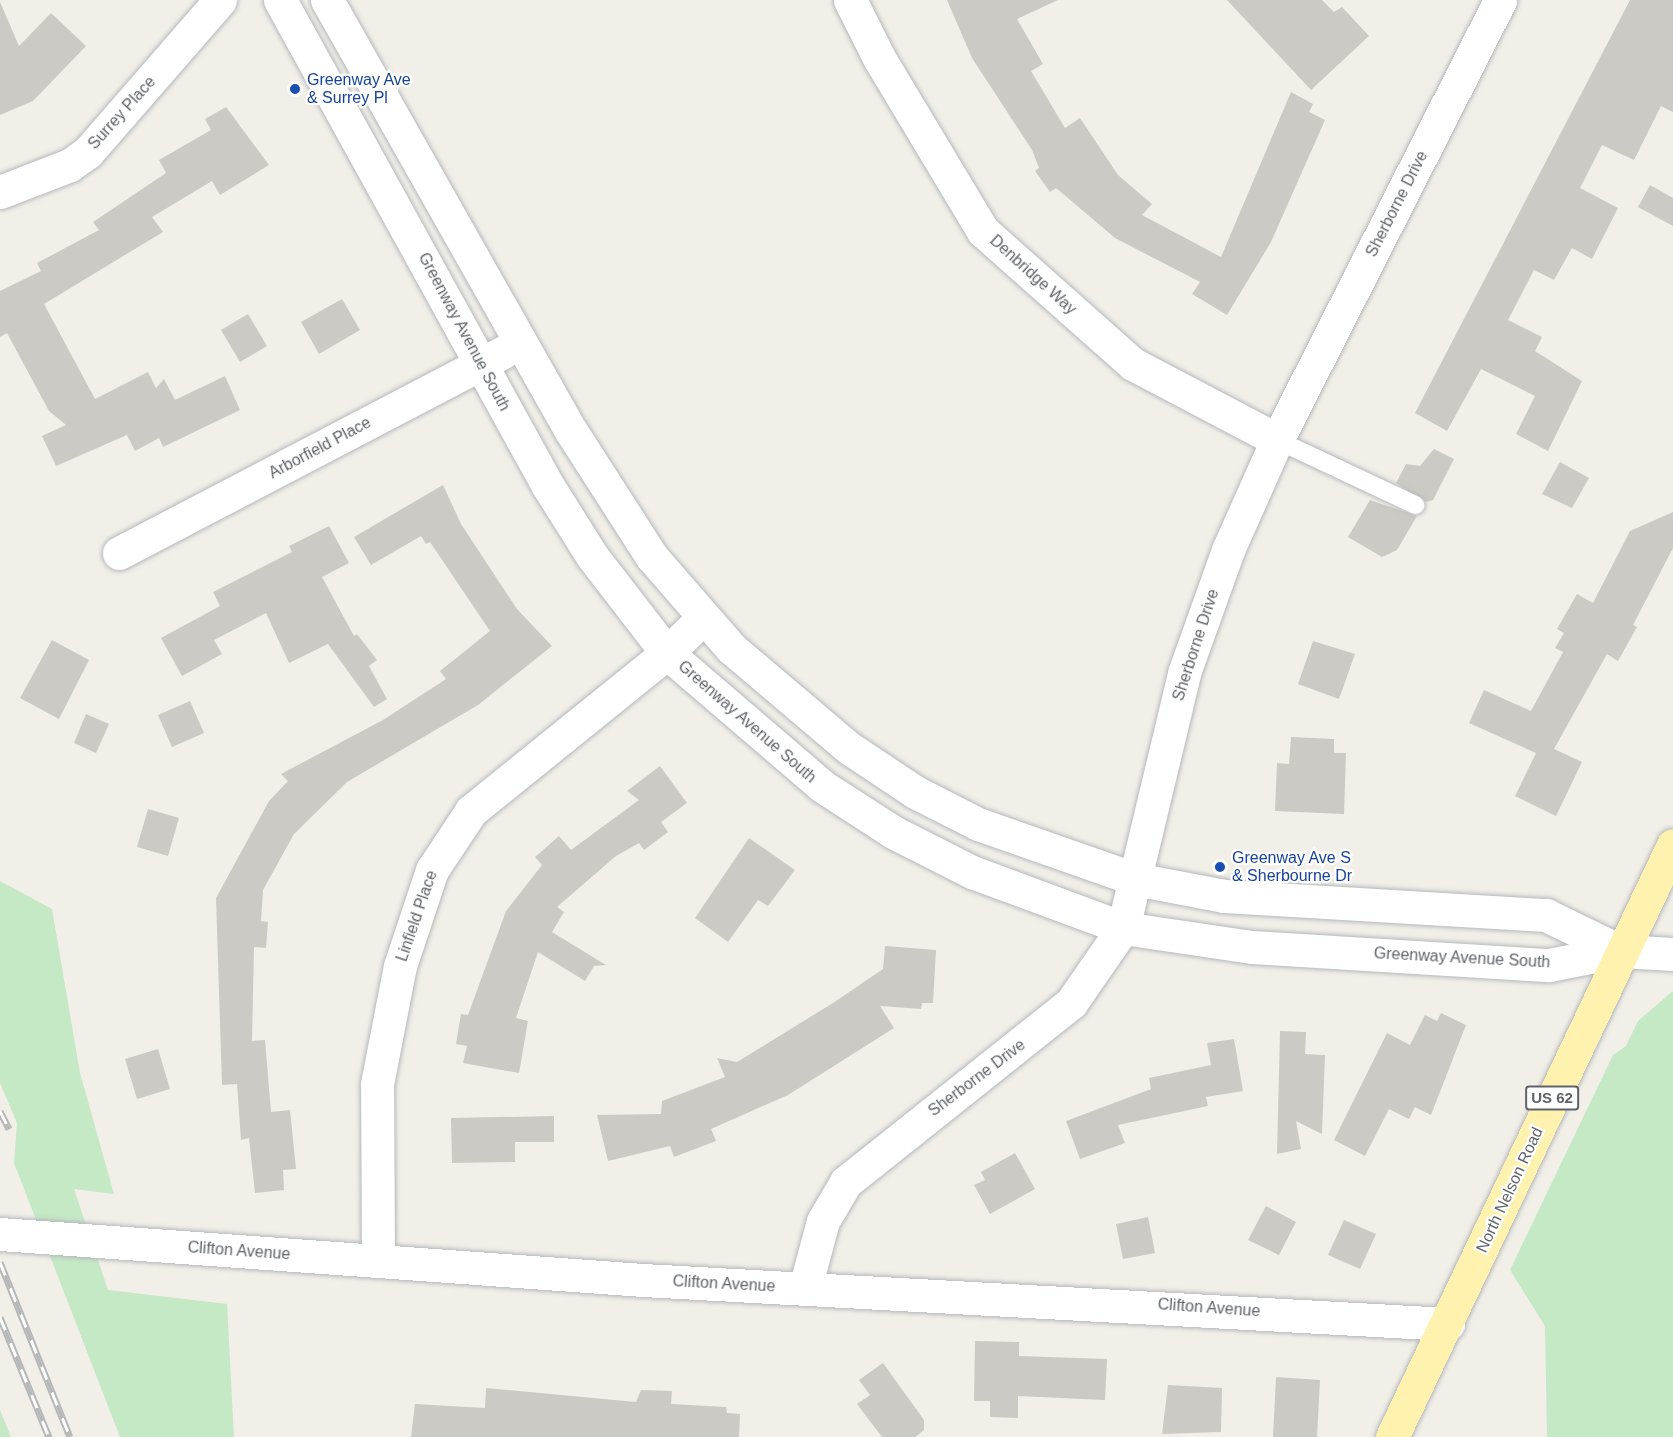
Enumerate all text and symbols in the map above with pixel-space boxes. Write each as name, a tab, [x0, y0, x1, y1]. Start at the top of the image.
place label: Greenway Ave & Surrey Pl	[307, 70, 412, 108]
street label: Surrey Place	[84, 73, 160, 153]
marker: Greenway Ave & Surrey Pl	[288, 82, 302, 96]
street label: Sherborne Drive	[1362, 148, 1432, 260]
street label: Denbridge Way	[986, 231, 1080, 319]
street label: Greenway Avenue South	[414, 249, 514, 415]
street label: Arborfield Place	[266, 413, 374, 483]
street label: Sherborne Drive	[1169, 587, 1223, 703]
street label: Greenway Avenue South	[674, 656, 820, 788]
place label: Greenway Ave S & Sherbourne Dr	[1232, 848, 1352, 886]
marker: Greenway Ave S & Sherbourne Dr	[1213, 860, 1227, 874]
street label: Linfield Place	[392, 868, 442, 964]
street label: Greenway Avenue South	[1373, 944, 1551, 972]
street label: Sherborne Drive	[925, 1035, 1029, 1121]
road number: US 62	[1525, 1086, 1579, 1110]
street label: North Nelson Road	[1473, 1124, 1547, 1256]
street label: Clifton Avenue	[187, 1238, 291, 1264]
street label: Clifton Avenue	[672, 1272, 776, 1296]
street label: Clifton Avenue	[1157, 1295, 1261, 1321]

